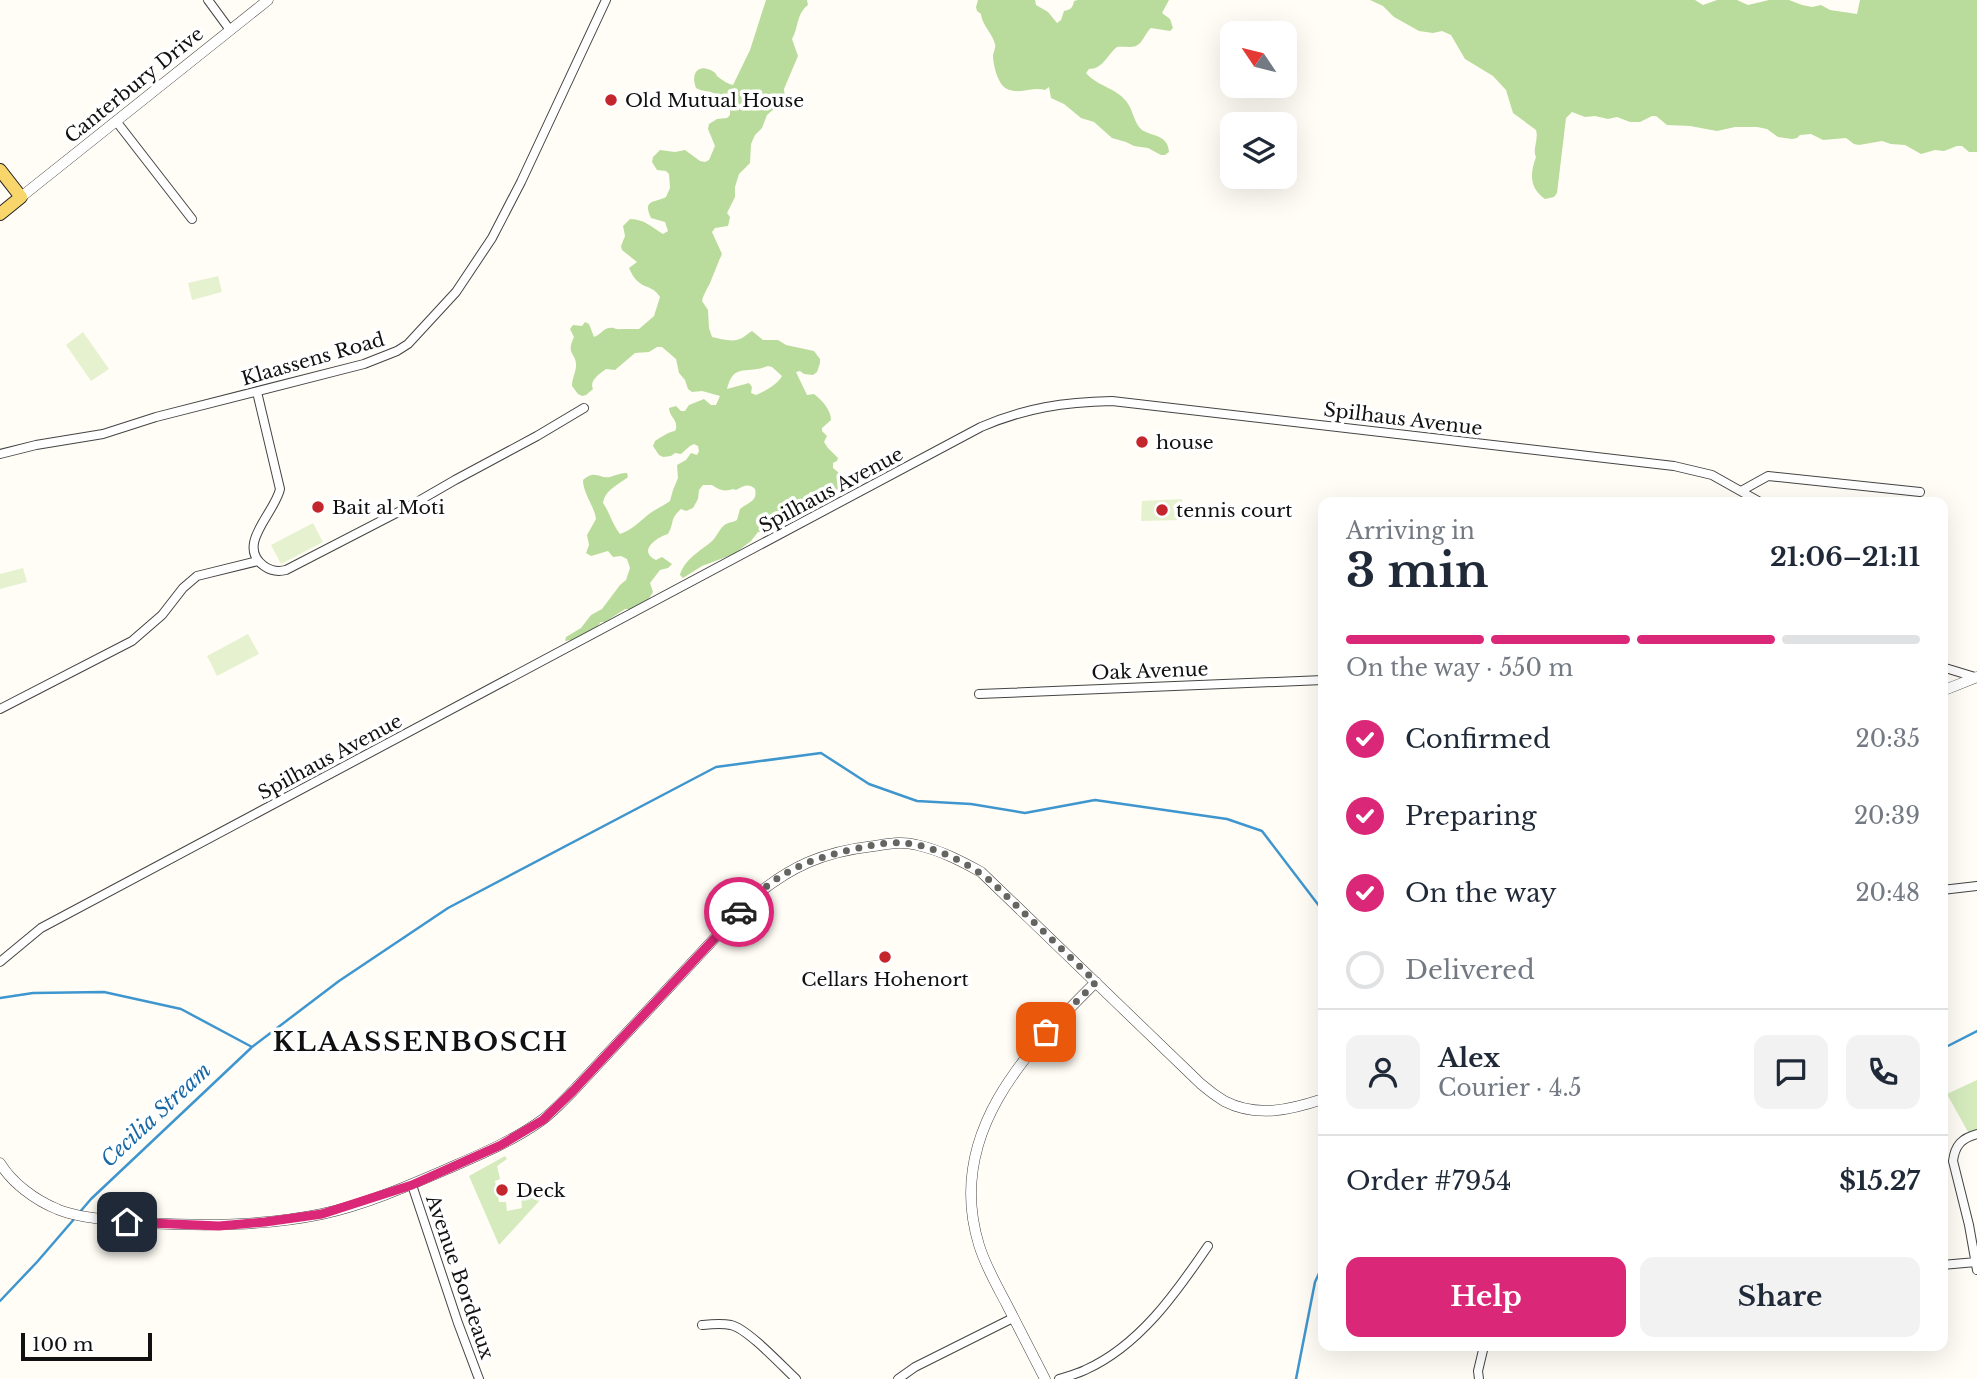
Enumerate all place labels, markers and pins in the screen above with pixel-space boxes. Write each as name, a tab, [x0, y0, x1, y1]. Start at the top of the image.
place label: Old Mutual House	[625, 89, 804, 112]
marker: Old Mutual House	[603, 92, 619, 108]
place label: house	[1156, 431, 1214, 454]
marker: house	[1134, 434, 1150, 450]
place label: Bait al Moti	[332, 496, 445, 519]
marker: Bait al Moti	[310, 499, 326, 515]
place label: tennis court	[1176, 499, 1293, 522]
marker: tennis court	[1154, 502, 1170, 518]
marker: Cellars Hohenort	[877, 949, 893, 965]
place label: Cellars Hohenort	[801, 968, 969, 991]
pin	[1016, 1002, 1076, 1062]
place label: Deck	[516, 1179, 566, 1202]
marker: Deck	[494, 1182, 510, 1198]
pin	[97, 1192, 157, 1252]

